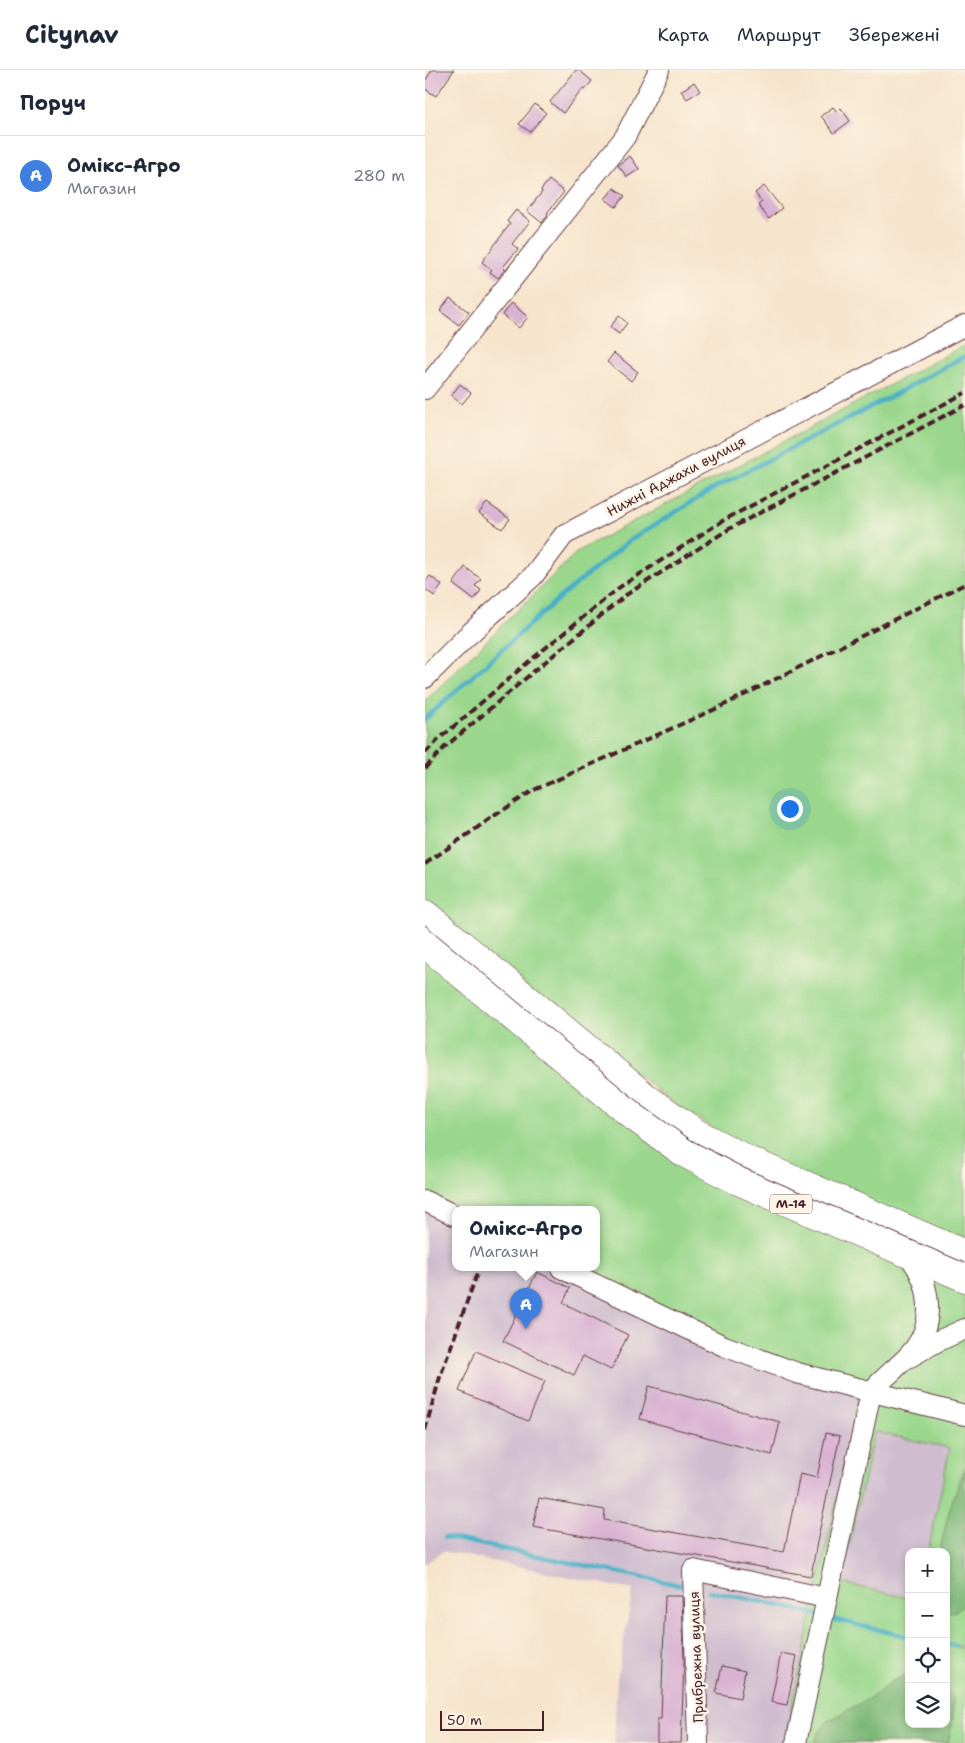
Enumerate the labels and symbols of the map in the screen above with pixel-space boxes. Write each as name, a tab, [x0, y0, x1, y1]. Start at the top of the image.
street label: Нижні Аджахи вулиця	[603, 432, 749, 520]
your location	[777, 796, 803, 822]
road number: М-14	[770, 1194, 812, 1214]
pin: A	[510, 1288, 542, 1329]
street label: Прибрежна вулиця	[685, 1591, 707, 1723]
scale bar	[440, 1708, 544, 1731]

